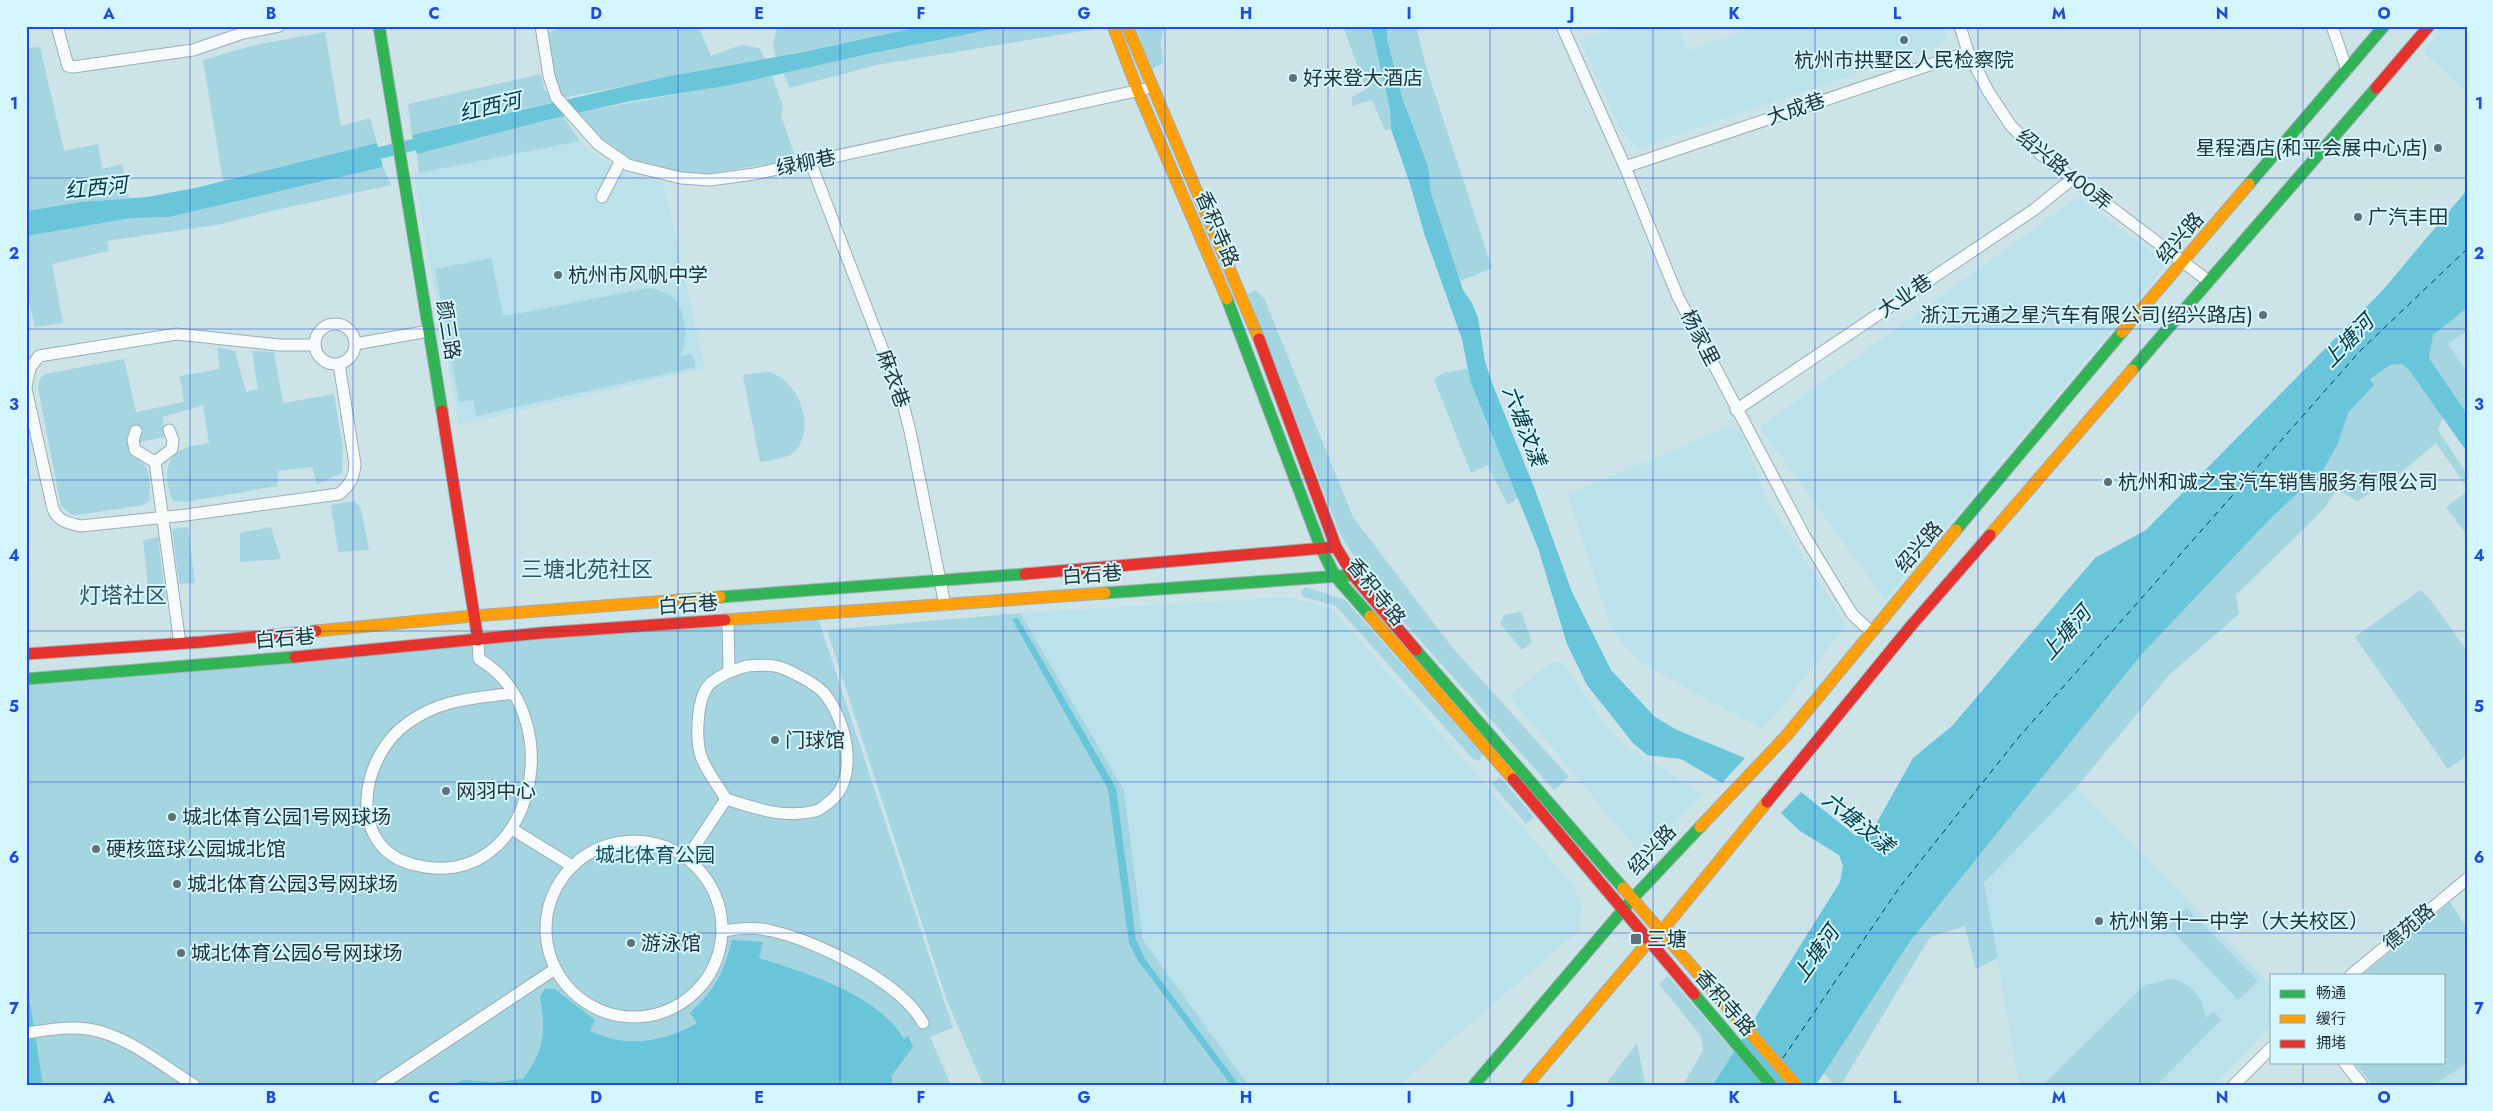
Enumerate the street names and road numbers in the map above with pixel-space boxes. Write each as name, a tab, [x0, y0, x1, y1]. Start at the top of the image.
street label: 大成巷	[1763, 86, 1829, 132]
street label: 绍兴路400弄	[2010, 122, 2118, 218]
street label: 绿柳巷	[774, 143, 838, 183]
street label: 香积寺路	[1188, 187, 1246, 271]
street label: 绍兴路	[2149, 206, 2211, 270]
street label: 大业巷	[1872, 267, 1938, 325]
street label: 颜三路	[429, 298, 467, 362]
street label: 杨家里	[1673, 305, 1727, 371]
street label: 麻衣巷	[869, 346, 917, 412]
street label: 绍兴路	[1888, 515, 1950, 579]
street label: 香积寺路	[1340, 552, 1412, 632]
street label: 白石巷	[1061, 558, 1123, 592]
street label: 白石巷	[657, 588, 719, 622]
street label: 白石巷	[254, 622, 316, 656]
street label: 绍兴路	[1621, 818, 1683, 882]
street label: 德苑路	[2377, 897, 2441, 957]
street label: 香积寺路	[1688, 963, 1762, 1043]

